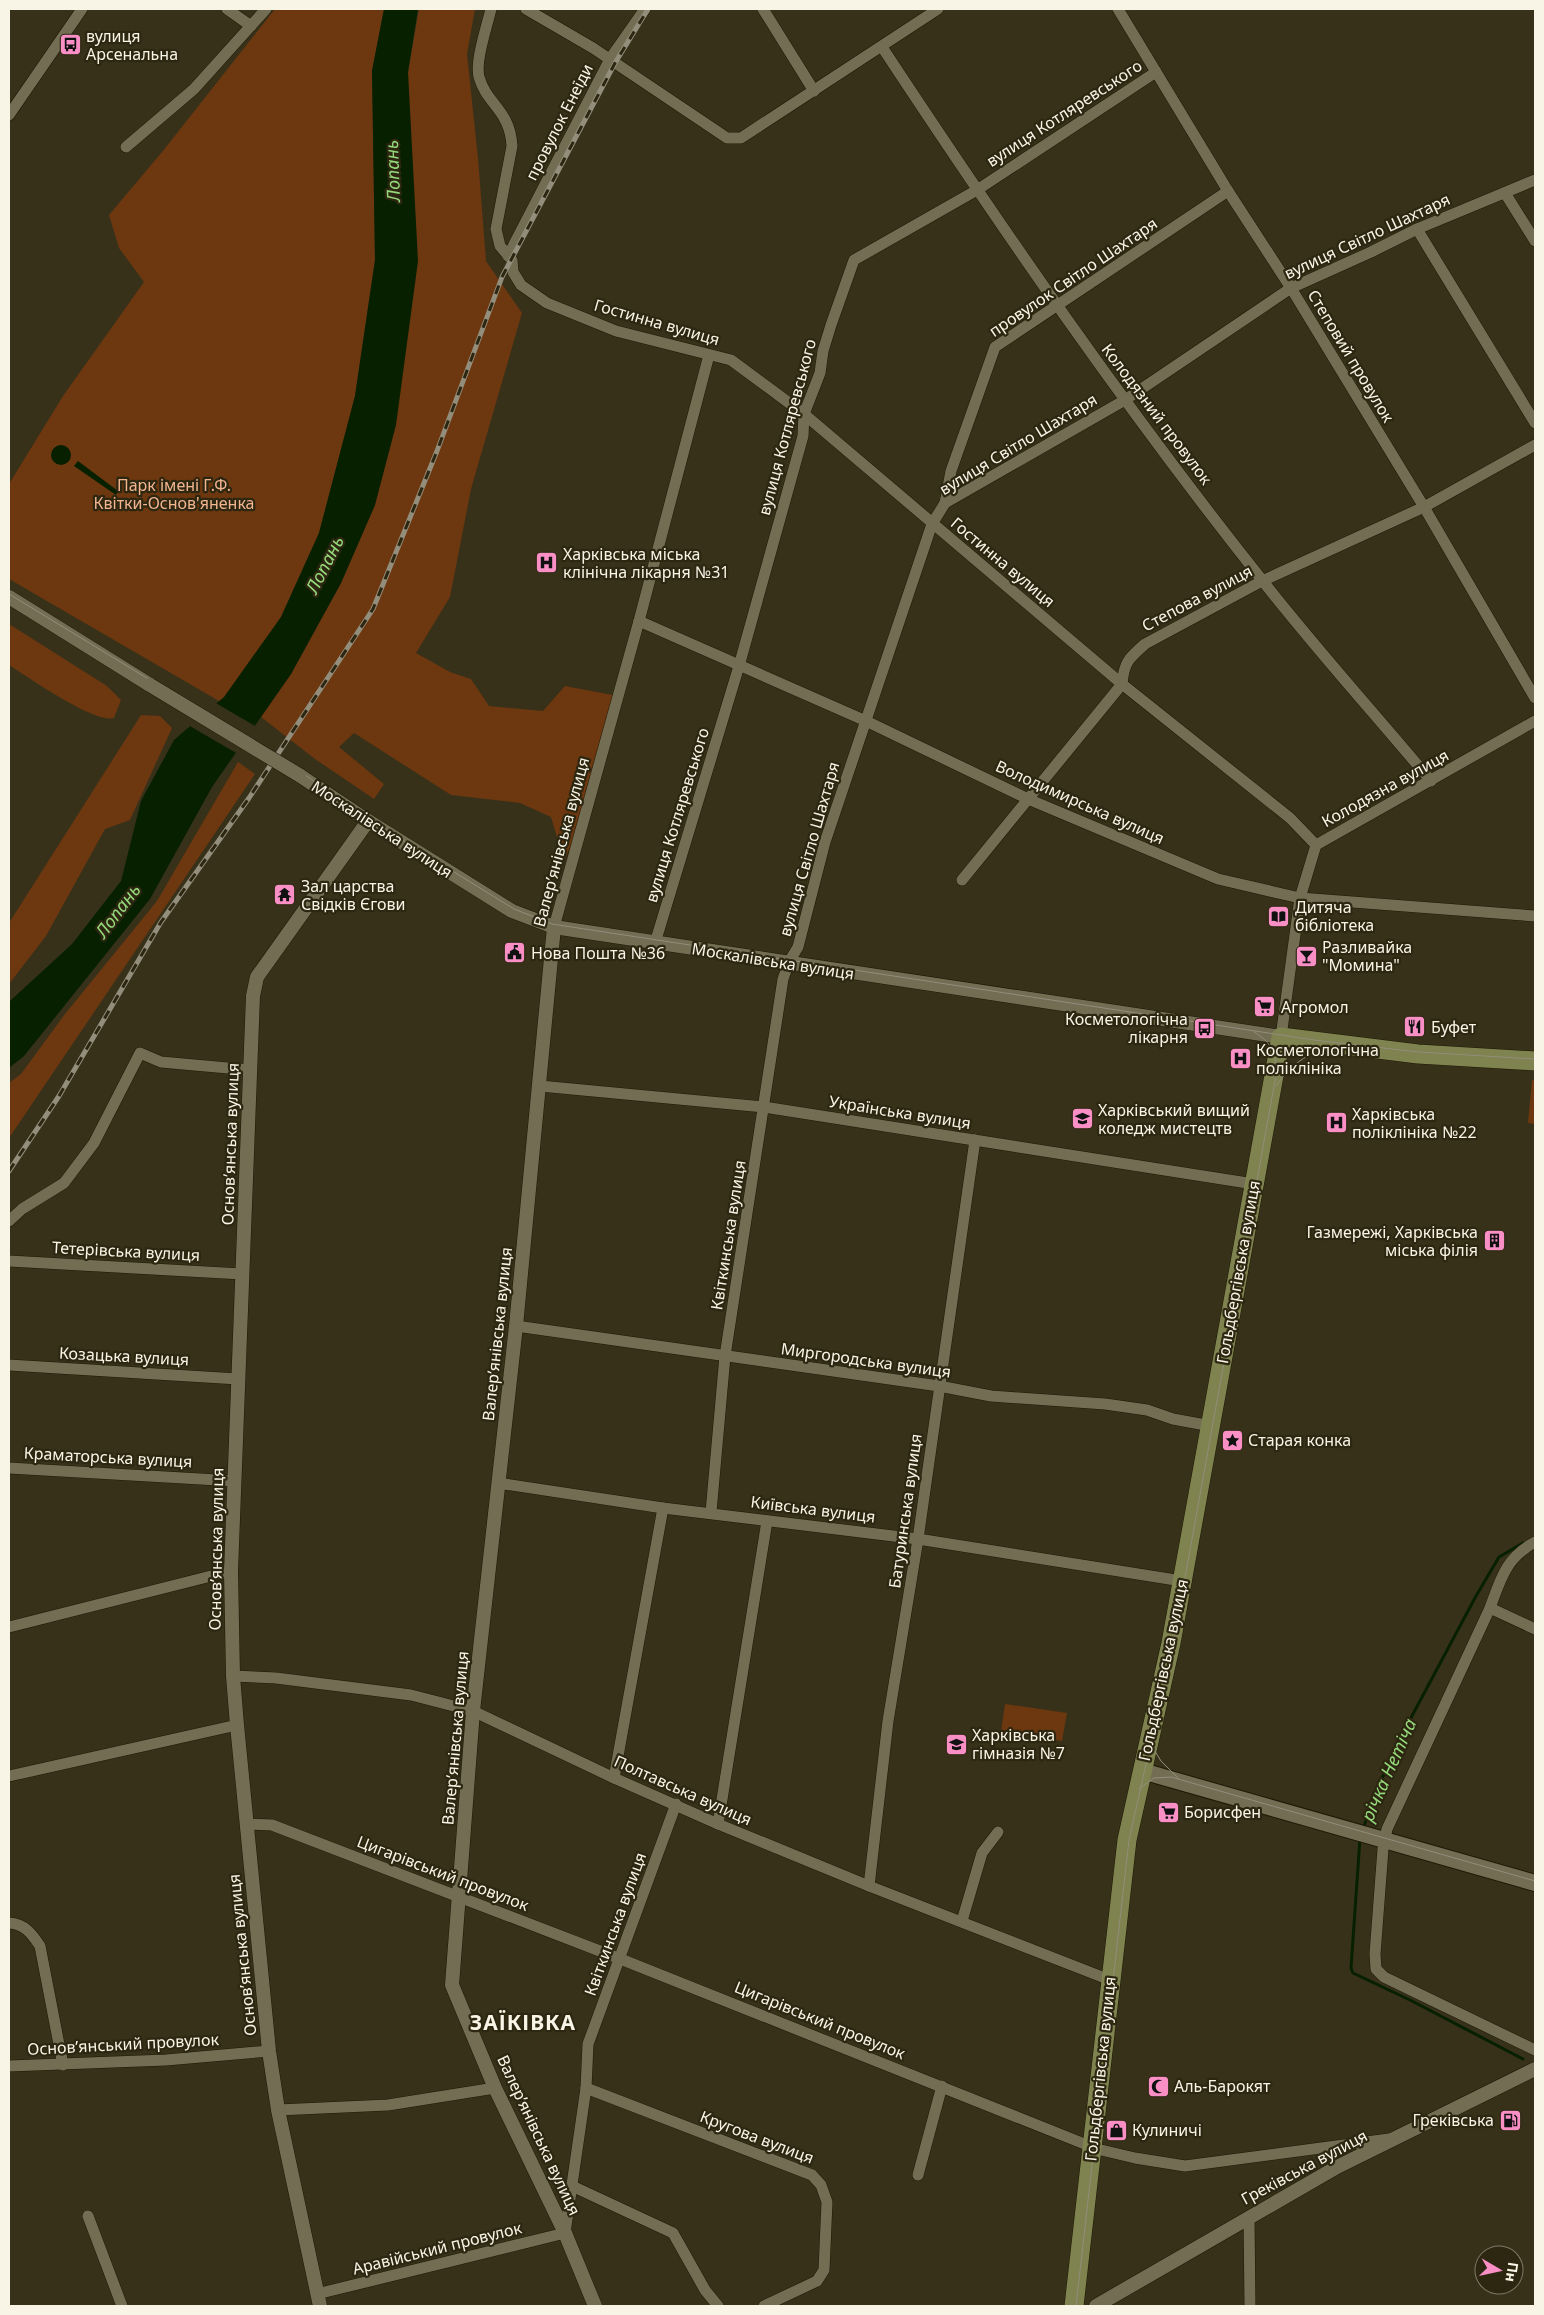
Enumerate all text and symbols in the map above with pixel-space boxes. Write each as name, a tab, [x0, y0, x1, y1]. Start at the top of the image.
place label: вулиця Арсенальна	[86, 25, 178, 65]
bus stop icon: вулиця Арсенальна	[58, 33, 82, 57]
street label: вулиця Котляревського	[982, 54, 1146, 172]
street label: провулок Енеїди	[520, 60, 598, 184]
water label: Лопань	[379, 140, 405, 203]
street label: вулиця Світло Шахтаря	[1281, 188, 1453, 284]
street label: провулок Світло Шахтаря	[985, 212, 1161, 342]
street label: Степовий провулок	[1303, 286, 1400, 427]
street label: Гостинна вулиця	[592, 294, 722, 350]
street label: вулиця Котляревського	[753, 336, 821, 518]
street label: Колодязний провулок	[1097, 339, 1218, 489]
street label: вулиця Світло Шахтаря	[935, 388, 1101, 500]
park label: Парк імені Г.Ф. Квітки-Основ'яненка	[94, 474, 254, 514]
street label: Гостинна вулиця	[946, 512, 1060, 612]
water label: Лопань	[299, 531, 349, 599]
place label: Харківська міська клінічна лікарня №31	[563, 543, 729, 583]
hospital icon: Харківська міська клінічна лікарня №31	[535, 551, 559, 575]
street label: Степова вулиця	[1138, 560, 1256, 636]
street label: вулиця Котляревського	[640, 725, 714, 905]
street label: Колодязна вулиця	[1318, 744, 1452, 832]
street label: Валер’янівська вулиця	[528, 755, 594, 929]
street label: Володимирська вулиця	[992, 755, 1168, 849]
street label: вулиця Світло Шахтаря	[774, 759, 844, 939]
street label: Москалівська вулиця	[307, 775, 457, 883]
place label: Зал царства Свідків Єгови	[301, 875, 405, 915]
water label: Лопань	[88, 878, 145, 943]
temple icon: Зал царства Свідків Єгови	[273, 883, 297, 907]
place label: Дитяча бібліотека	[1295, 896, 1374, 936]
library icon: Дитяча бібліотека	[1267, 904, 1291, 928]
place label: Разливайка "Момина"	[1322, 936, 1412, 976]
street label: Москалівська вулиця	[690, 937, 856, 985]
public building icon: Нова Пошта №36	[503, 941, 527, 965]
place label: Нова Пошта №36	[531, 942, 665, 964]
bar icon: Разливайка "Момина"	[1294, 944, 1318, 968]
supermarket icon: Агромол	[1253, 995, 1277, 1019]
place label: Агромол	[1281, 996, 1349, 1018]
place label: Косметологічна лікарня	[1065, 1008, 1188, 1048]
restaurant icon: Буфет	[1403, 1015, 1427, 1039]
bus stop icon: Косметологічна лікарня	[1192, 1016, 1216, 1040]
place label: Буфет	[1431, 1016, 1477, 1038]
place label: Косметологічна поліклініка	[1256, 1039, 1379, 1079]
hospital icon: Косметологічна поліклініка	[1228, 1047, 1252, 1071]
street label: Основ’янська вулиця	[216, 1062, 244, 1226]
street label: Українська вулиця	[828, 1090, 972, 1134]
place label: Харківський вищий коледж мистецтв	[1098, 1099, 1250, 1139]
place label: Харківська поліклініка №22	[1352, 1103, 1477, 1143]
school or university icon: Харківський вищий коледж мистецтв	[1070, 1107, 1094, 1131]
hospital icon: Харківська поліклініка №22	[1324, 1111, 1348, 1135]
street label: Квіткинська вулиця	[705, 1159, 751, 1311]
street label: Гольдбергівська вулиця	[1211, 1179, 1265, 1365]
place label: Газмережі, Харківська міська філія	[1307, 1221, 1478, 1261]
building icon: Газмережі, Харківська міська філія	[1482, 1229, 1506, 1253]
street label: Тетерівська вулиця	[51, 1236, 201, 1266]
street label: Валер’янівська вулиця	[477, 1246, 517, 1422]
street label: Миргородська вулиця	[779, 1337, 953, 1383]
street label: Козацька вулиця	[58, 1342, 190, 1370]
place icon: Старая конка	[1220, 1428, 1244, 1452]
place label: Старая конка	[1248, 1429, 1351, 1451]
street label: Батуринська вулиця	[883, 1432, 927, 1590]
street label: Краматорська вулиця	[23, 1442, 193, 1472]
street label: Основ’янська вулиця	[204, 1467, 228, 1631]
street label: Київська вулиця	[749, 1490, 877, 1528]
street label: Гольдбергівська вулиця	[1133, 1577, 1193, 1763]
street label: Валер’янівська вулиця	[436, 1650, 474, 1826]
water label: річка Нетіча	[1354, 1715, 1421, 1826]
place label: Харківська гімназія №7	[972, 1724, 1065, 1764]
school or university icon: Харківська гімназія №7	[944, 1732, 968, 1756]
street label: Полтавська вулиця	[611, 1750, 755, 1830]
supermarket icon: Борисфен	[1156, 1800, 1180, 1824]
place label: Борисфен	[1184, 1801, 1261, 1823]
street label: Цигарівський провулок	[354, 1830, 532, 1916]
street label: Квіткинська вулиця	[579, 1849, 651, 1999]
street label: Основ’янська вулиця	[223, 1873, 261, 2037]
street label: Цигарівський провулок	[731, 1976, 909, 2065]
street label: Гольдбергівська вулиця	[1079, 1976, 1121, 2162]
district label: ЗАЇКІВКА	[470, 2008, 576, 2036]
street label: Основ’янський провулок	[27, 2028, 220, 2060]
street label: Валер’янівська вулиця	[492, 2051, 586, 2219]
mosque icon: Аль-Барокят	[1146, 2074, 1170, 2098]
place label: Аль-Барокят	[1174, 2075, 1271, 2097]
street label: Кругова вулиця	[697, 2105, 817, 2169]
fuel station icon: Греківська	[1498, 2108, 1522, 2132]
place label: Греківська	[1412, 2109, 1494, 2131]
shop icon: Кулиничі	[1104, 2118, 1128, 2142]
place label: Кулиничі	[1132, 2119, 1202, 2141]
street label: Греківська вулиця	[1237, 2124, 1371, 2210]
street label: Аравійський провулок	[350, 2216, 524, 2280]
north arrow	[1474, 2245, 1524, 2295]
text: Пн	[1501, 2261, 1523, 2283]

